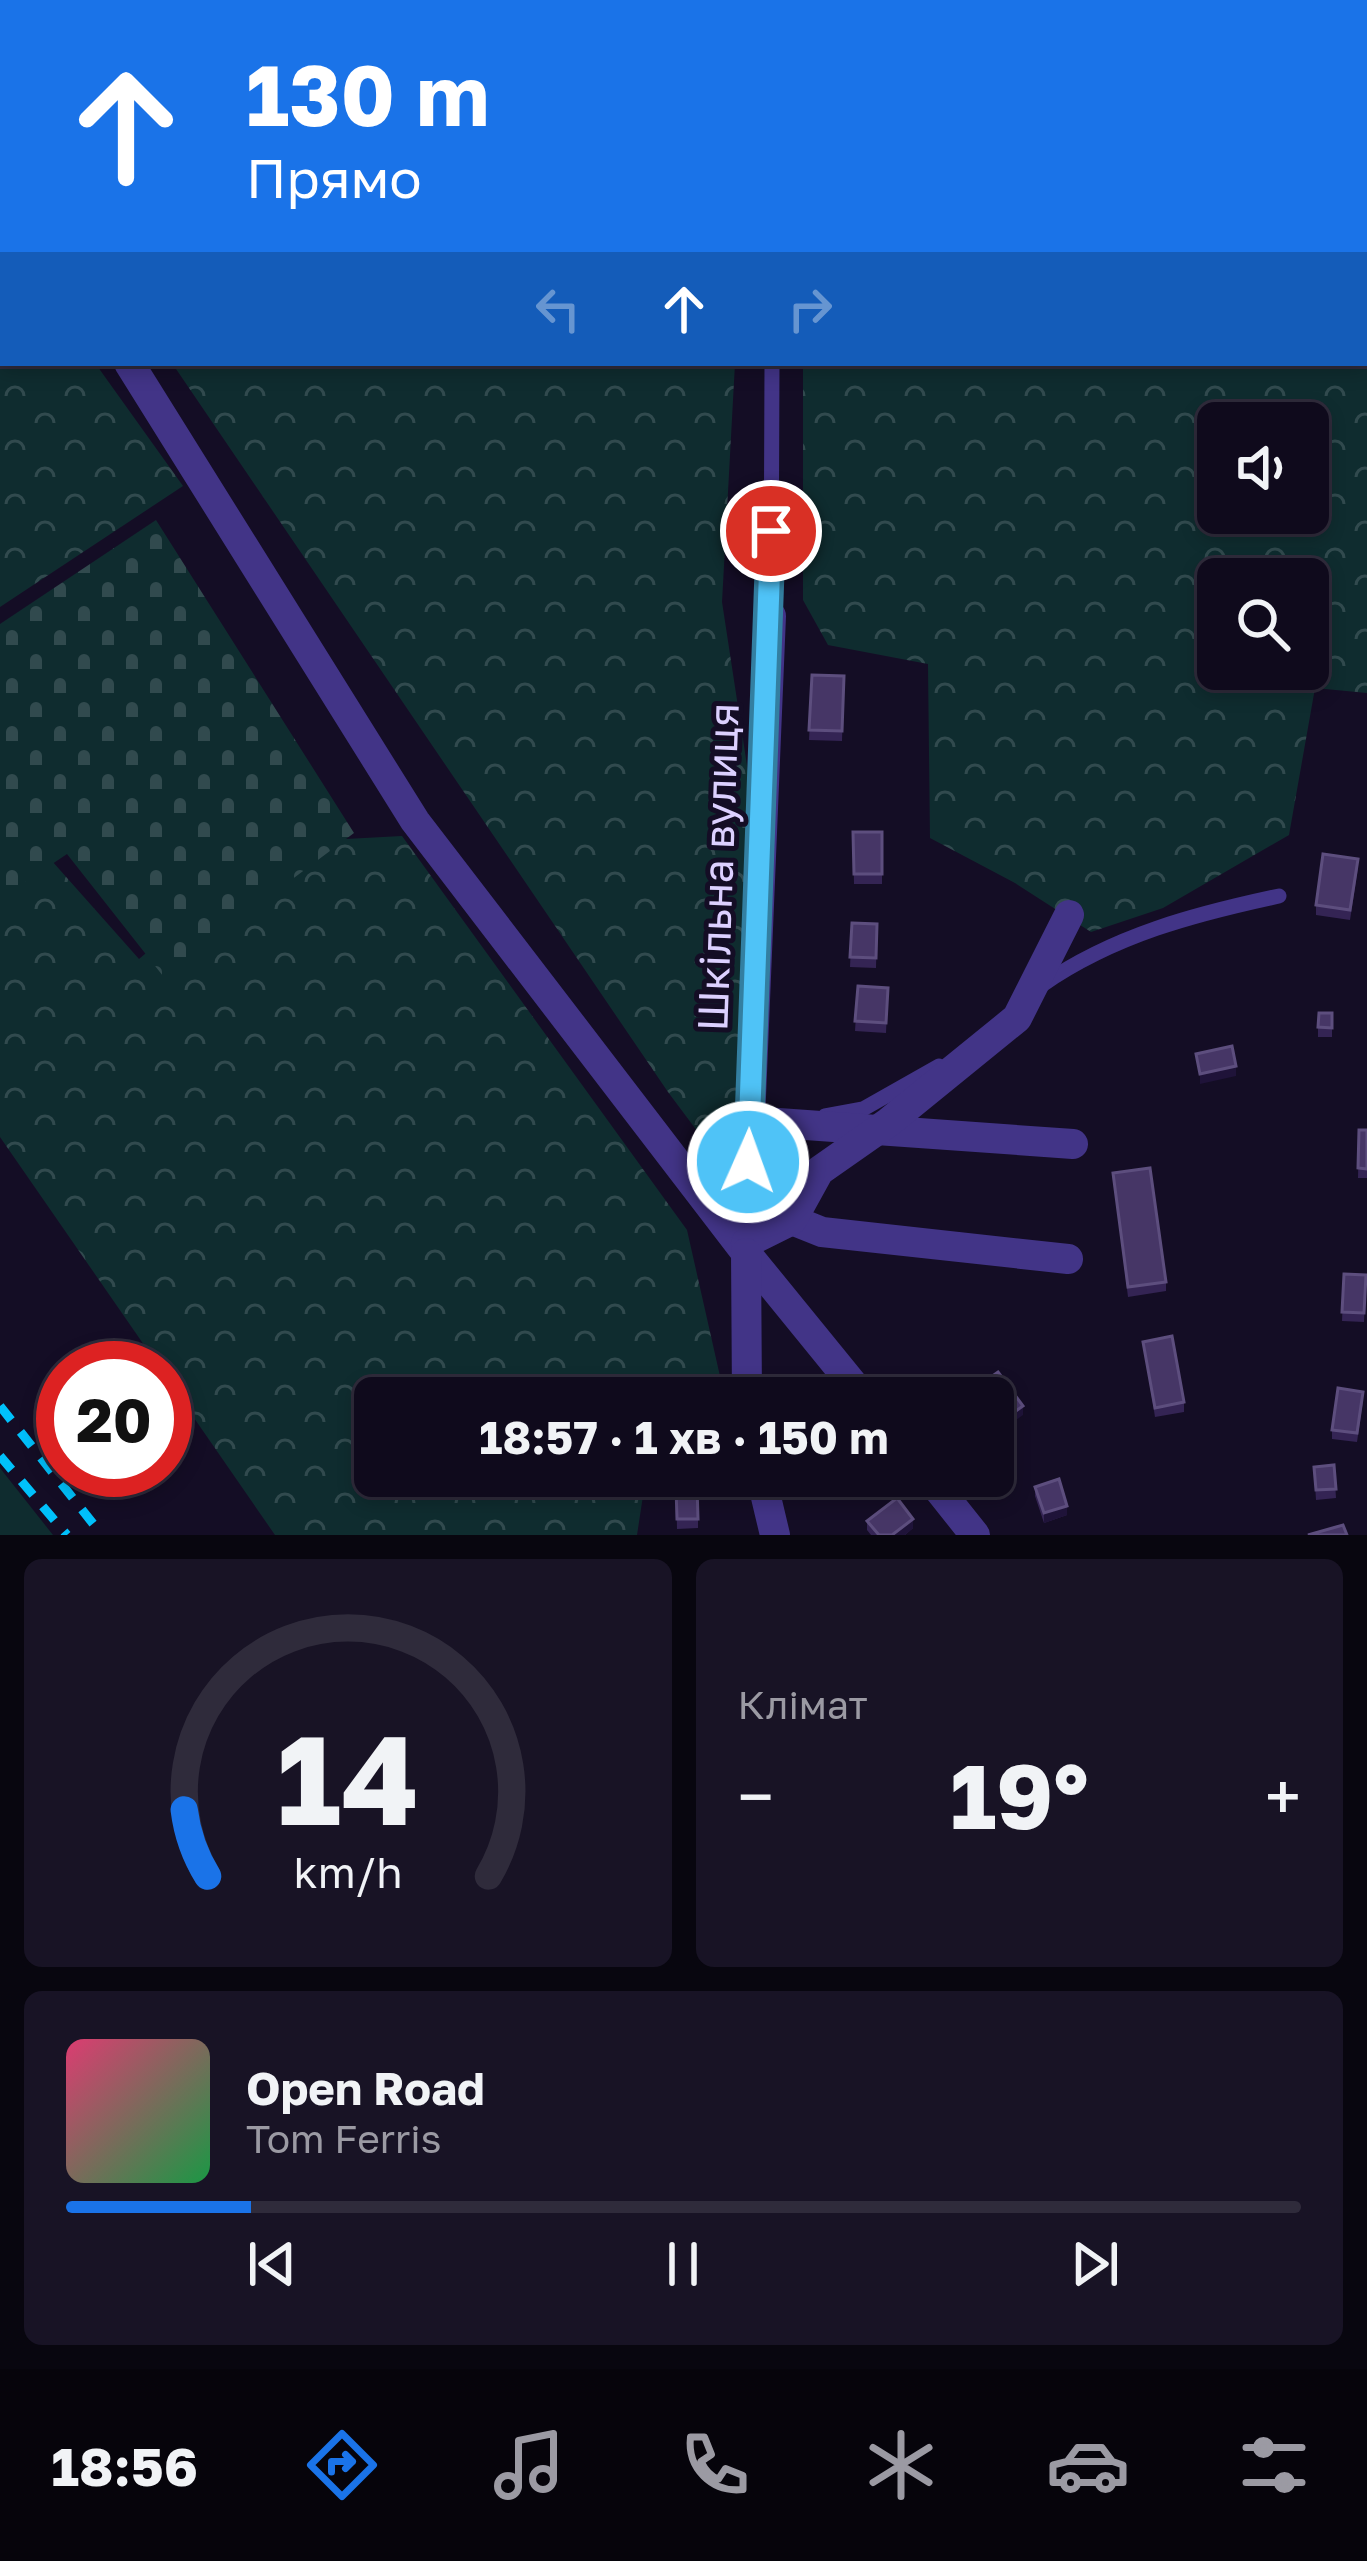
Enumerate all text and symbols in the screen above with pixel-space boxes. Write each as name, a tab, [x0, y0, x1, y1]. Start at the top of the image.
text: 130 m	[246, 44, 490, 144]
icon: ahead	[48, 48, 204, 204]
text: Прямо	[246, 145, 422, 210]
icon: left	[525, 276, 591, 342]
icon: ahead	[651, 276, 717, 342]
icon: right	[777, 276, 843, 342]
map controls	[1197, 402, 1329, 690]
button: sound	[1197, 402, 1329, 534]
pin	[720, 480, 822, 582]
icon: arrive	[738, 498, 804, 564]
button: search	[1197, 558, 1329, 690]
street label: Шкільна вулиця	[686, 702, 748, 1032]
position arrow	[685, 1099, 811, 1225]
speed limit sign: 20	[36, 1341, 192, 1497]
text: 18:57 · 1 хв · 150 m	[479, 1410, 889, 1464]
text: Клімат	[738, 1681, 868, 1728]
text: 14	[277, 1703, 419, 1852]
text: 19°	[950, 1741, 1089, 1849]
text: −	[738, 1756, 774, 1836]
text: +	[1265, 1756, 1301, 1836]
text: km/h	[293, 1846, 402, 1897]
text: Open Road	[246, 2061, 485, 2115]
text: Tom Ferris	[246, 2115, 441, 2162]
icon: previous	[239, 2231, 305, 2297]
icon: pause	[650, 2231, 716, 2297]
icon: next	[1062, 2231, 1128, 2297]
icon: directions	[300, 2423, 384, 2507]
icon: music	[487, 2423, 571, 2507]
icon: phone	[673, 2423, 757, 2507]
icon: climate	[859, 2423, 943, 2507]
icon: car	[1046, 2423, 1130, 2507]
icon: filters	[1232, 2423, 1316, 2507]
text: 18:56	[51, 2433, 198, 2498]

